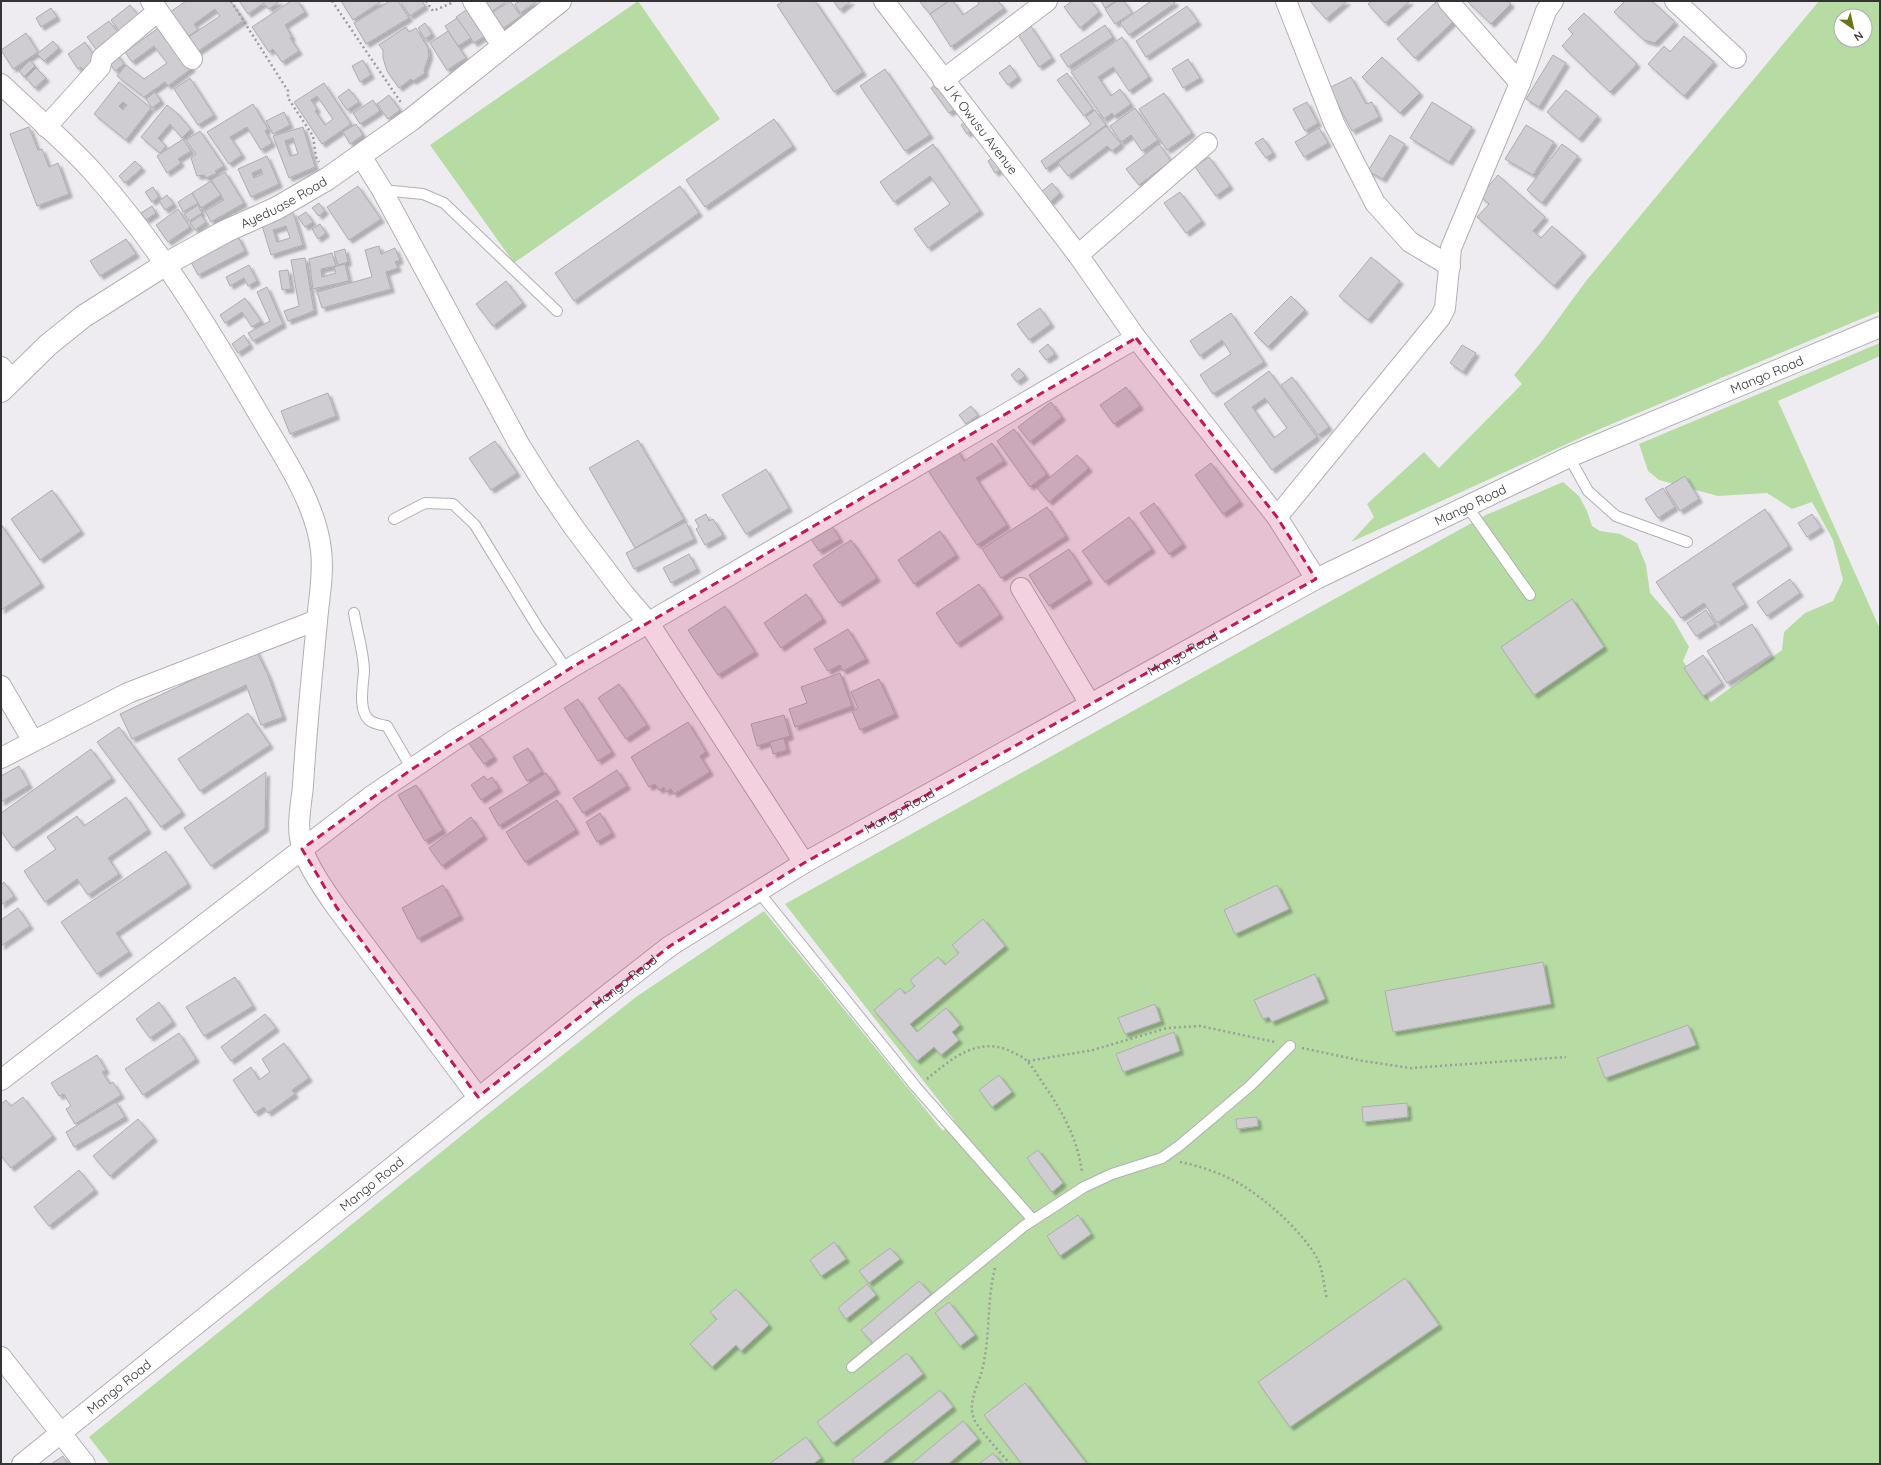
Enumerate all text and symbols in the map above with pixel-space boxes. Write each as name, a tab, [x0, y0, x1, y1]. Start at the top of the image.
north arrow	[1833, 8, 1873, 48]
text: N	[1851, 28, 1866, 44]
street label: J K Owusu Avenue	[941, 79, 1021, 178]
street label: Ayeduase Road	[238, 173, 330, 231]
street label: Mango Road	[1728, 352, 1806, 397]
street label: Mango Road	[1432, 481, 1509, 529]
street label: Mango Road	[1145, 627, 1220, 679]
street label: Mango Road	[861, 784, 937, 836]
street label: Mango Road	[589, 951, 660, 1012]
street label: Mango Road	[336, 1153, 407, 1214]
street label: Mango Road	[83, 1356, 154, 1417]

